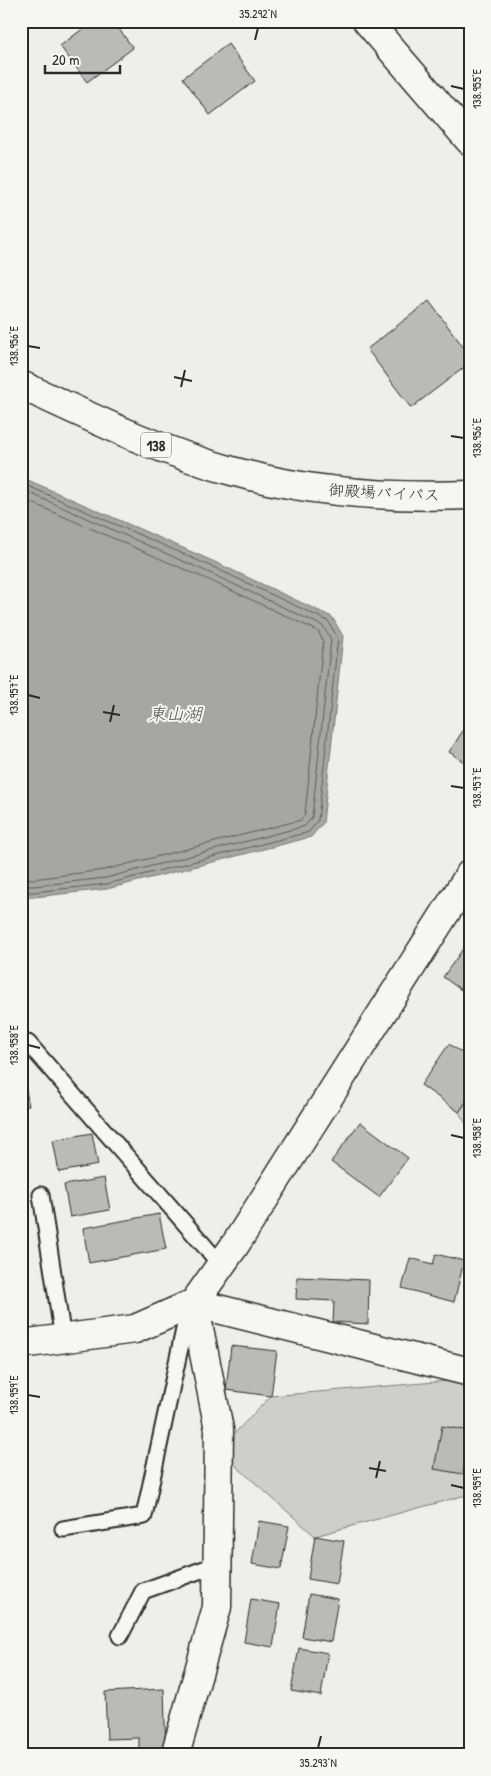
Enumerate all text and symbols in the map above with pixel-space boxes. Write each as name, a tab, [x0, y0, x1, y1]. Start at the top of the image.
text: 35.292°N	[239, 5, 277, 22]
scale bar	[45, 42, 120, 74]
text: 20 m	[52, 49, 79, 70]
text: 138.955°E	[468, 68, 485, 109]
text: 138.956°E	[5, 325, 22, 366]
text: 138.956°E	[468, 417, 485, 458]
road number: 138	[141, 432, 171, 458]
street label: 御殿場バイパス	[328, 478, 440, 506]
text: 138.957°E	[5, 674, 22, 716]
water label: 東山湖	[148, 701, 204, 726]
text: 138.957°E	[468, 767, 485, 809]
text: 138.958°E	[5, 1024, 22, 1065]
text: 138.958°E	[468, 1117, 485, 1158]
text: 138.959°E	[5, 1375, 22, 1415]
text: 138.959°E	[468, 1468, 485, 1508]
text: 35.293°N	[299, 1754, 337, 1771]

